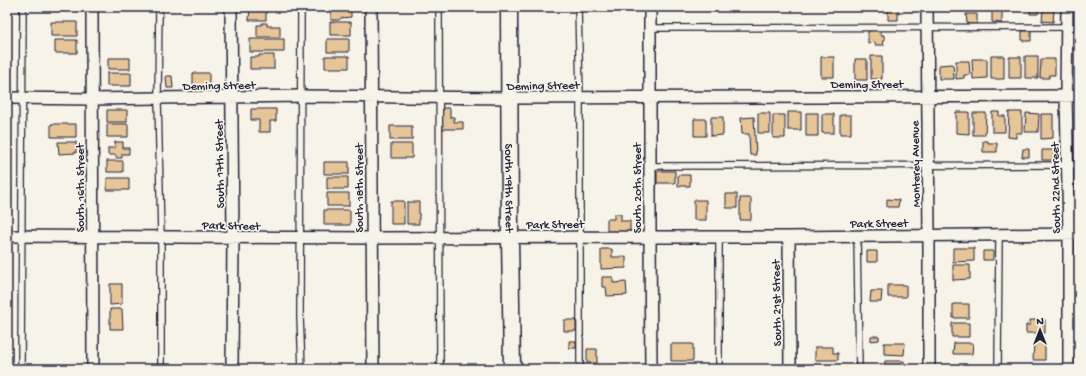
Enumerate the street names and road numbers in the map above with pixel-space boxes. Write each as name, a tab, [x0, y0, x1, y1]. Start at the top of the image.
street label: Deming Street	[182, 79, 256, 95]
street label: Deming Street	[506, 79, 580, 95]
street label: Deming Street	[830, 79, 904, 93]
street label: South 17th Street	[213, 118, 229, 209]
street label: Monterey Avenue	[909, 120, 925, 207]
street label: South 22nd Street	[1049, 141, 1065, 234]
street label: South 18th Street	[354, 142, 368, 233]
street label: South 20th Street	[632, 142, 646, 233]
street label: South 16th Street	[75, 143, 89, 232]
street label: South 19th Street	[501, 144, 515, 234]
street label: Park Street	[849, 218, 909, 232]
street label: Park Street	[201, 219, 261, 235]
street label: Park Street	[525, 219, 585, 233]
street label: South 21st Street	[770, 259, 786, 346]

